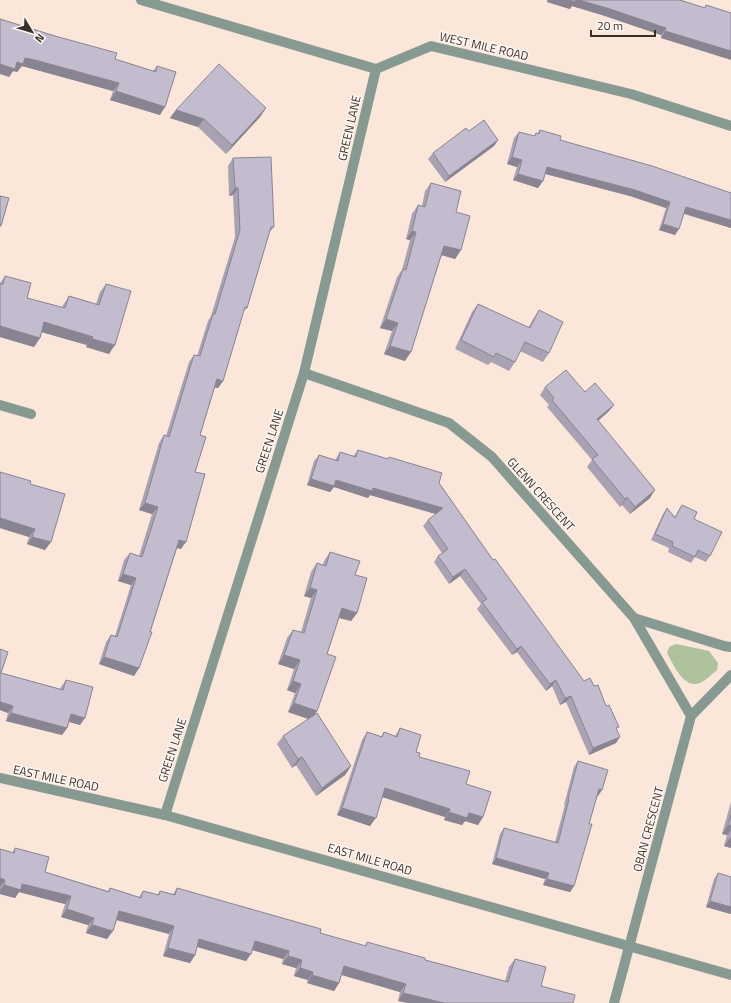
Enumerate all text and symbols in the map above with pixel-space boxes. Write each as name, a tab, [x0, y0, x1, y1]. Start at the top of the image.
north arrow	[12, 12, 52, 52]
scale bar	[591, 12, 655, 38]
text: 20 m	[597, 16, 623, 35]
street label: WEST MILE ROAD	[438, 27, 531, 66]
text: N	[31, 30, 49, 46]
street label: GREEN LANE	[332, 93, 366, 163]
street label: GREEN LANE	[250, 406, 288, 476]
street label: GLENN CRESCENT	[503, 453, 580, 536]
street label: GREEN LANE	[153, 715, 191, 785]
street label: EAST MILE ROAD	[11, 760, 101, 796]
street label: OBAN CRESCENT	[627, 784, 669, 874]
street label: EAST MILE ROAD	[325, 838, 415, 880]

